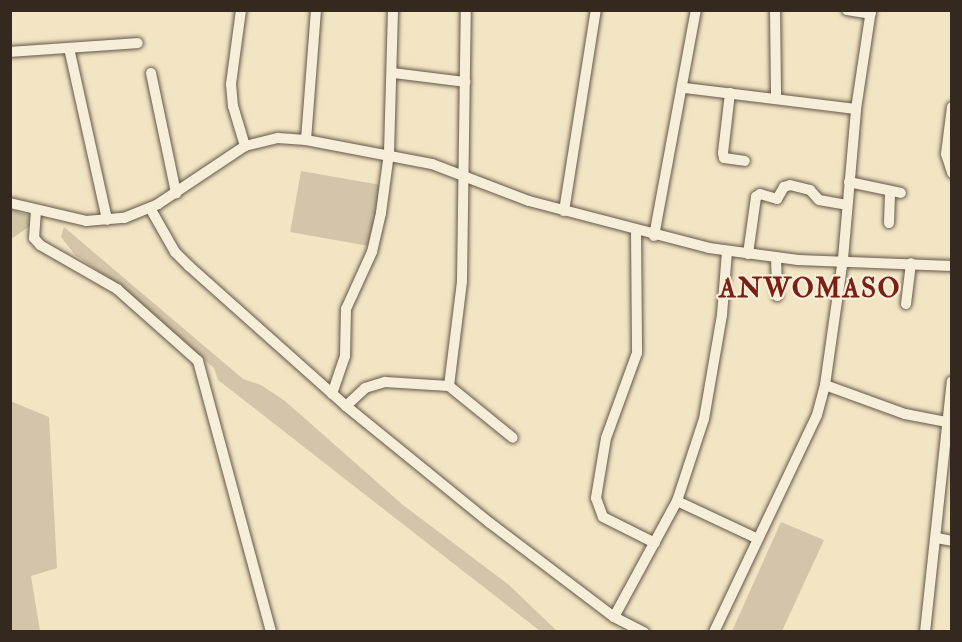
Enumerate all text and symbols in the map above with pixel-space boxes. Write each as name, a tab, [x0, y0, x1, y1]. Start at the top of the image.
district label: ANWOMASO	[719, 273, 901, 305]

